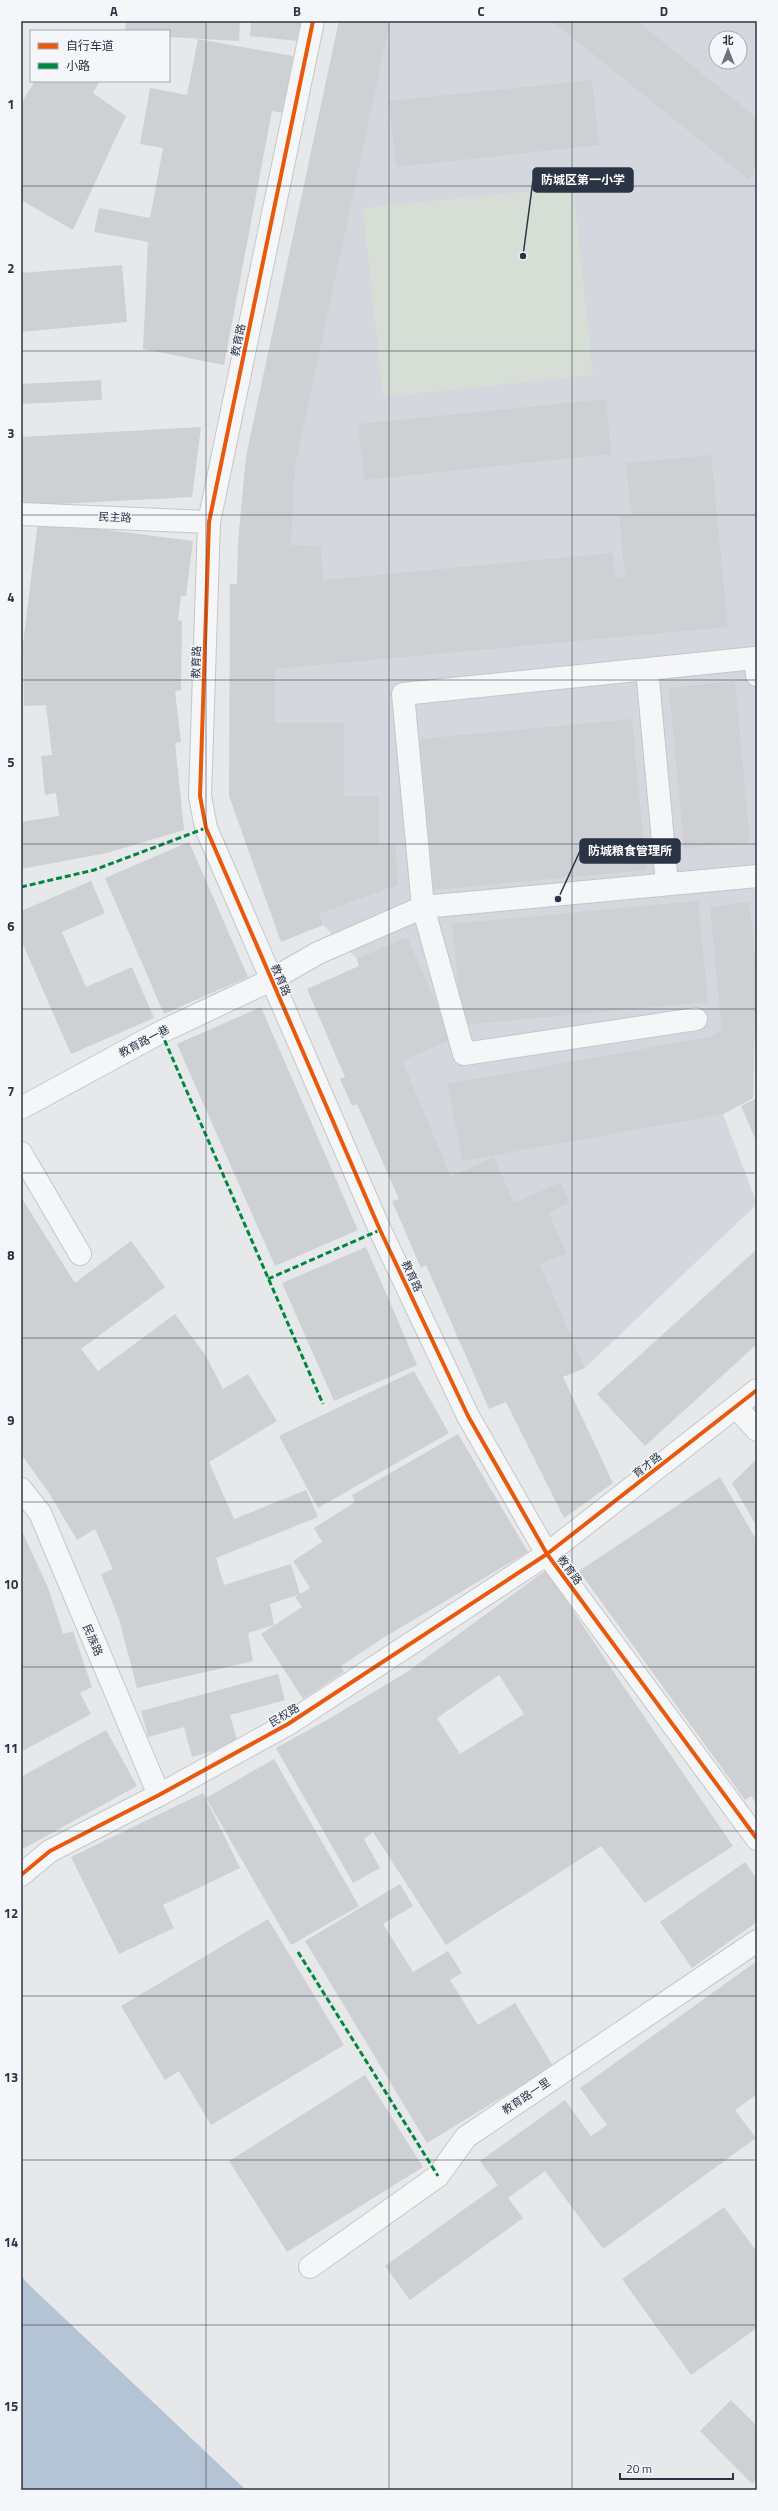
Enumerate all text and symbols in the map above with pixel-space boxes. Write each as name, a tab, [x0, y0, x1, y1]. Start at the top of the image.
text: A	[110, 1, 118, 21]
text: B	[293, 1, 301, 21]
text: C	[477, 1, 485, 21]
text: D	[660, 1, 668, 21]
legend	[30, 30, 170, 82]
north arrow	[708, 30, 748, 70]
text: 北	[723, 32, 734, 48]
text: 自行车道	[66, 36, 114, 55]
text: 小路	[66, 56, 90, 75]
text: 1	[7, 94, 15, 114]
callout: 防城区第一小学	[533, 168, 633, 192]
text: 防城区第一小学	[541, 170, 625, 189]
text: 2	[7, 258, 15, 278]
street label: 教育路	[227, 322, 249, 358]
text: 3	[7, 423, 15, 443]
street label: 民主路	[98, 508, 132, 526]
text: 4	[7, 587, 15, 607]
street label: 教育路	[187, 645, 205, 679]
text: 5	[7, 752, 15, 772]
callout: 防城粮食管理所	[580, 839, 680, 863]
text: 防城粮食管理所	[588, 841, 672, 860]
text: 6	[7, 916, 15, 936]
street label: 教育路	[267, 962, 295, 998]
street label: 教育路一巷	[116, 1021, 172, 1061]
text: 7	[7, 1081, 15, 1101]
text: 8	[7, 1245, 15, 1265]
street label: 教育路	[398, 1258, 426, 1294]
text: 9	[7, 1410, 15, 1430]
street label: 育才路	[629, 1449, 665, 1481]
street label: 教育路	[554, 1552, 586, 1588]
text: 10	[4, 1574, 18, 1594]
street label: 民族路	[79, 1622, 107, 1658]
street label: 民权路	[266, 1700, 302, 1730]
text: 11	[4, 1738, 18, 1758]
text: 12	[4, 1903, 18, 1923]
text: 13	[4, 2067, 18, 2087]
street label: 教育路一里	[499, 2074, 553, 2118]
text: 14	[4, 2232, 18, 2252]
text: 15	[4, 2396, 18, 2416]
scale bar	[620, 2455, 733, 2481]
text: 20 m	[626, 2459, 652, 2478]

